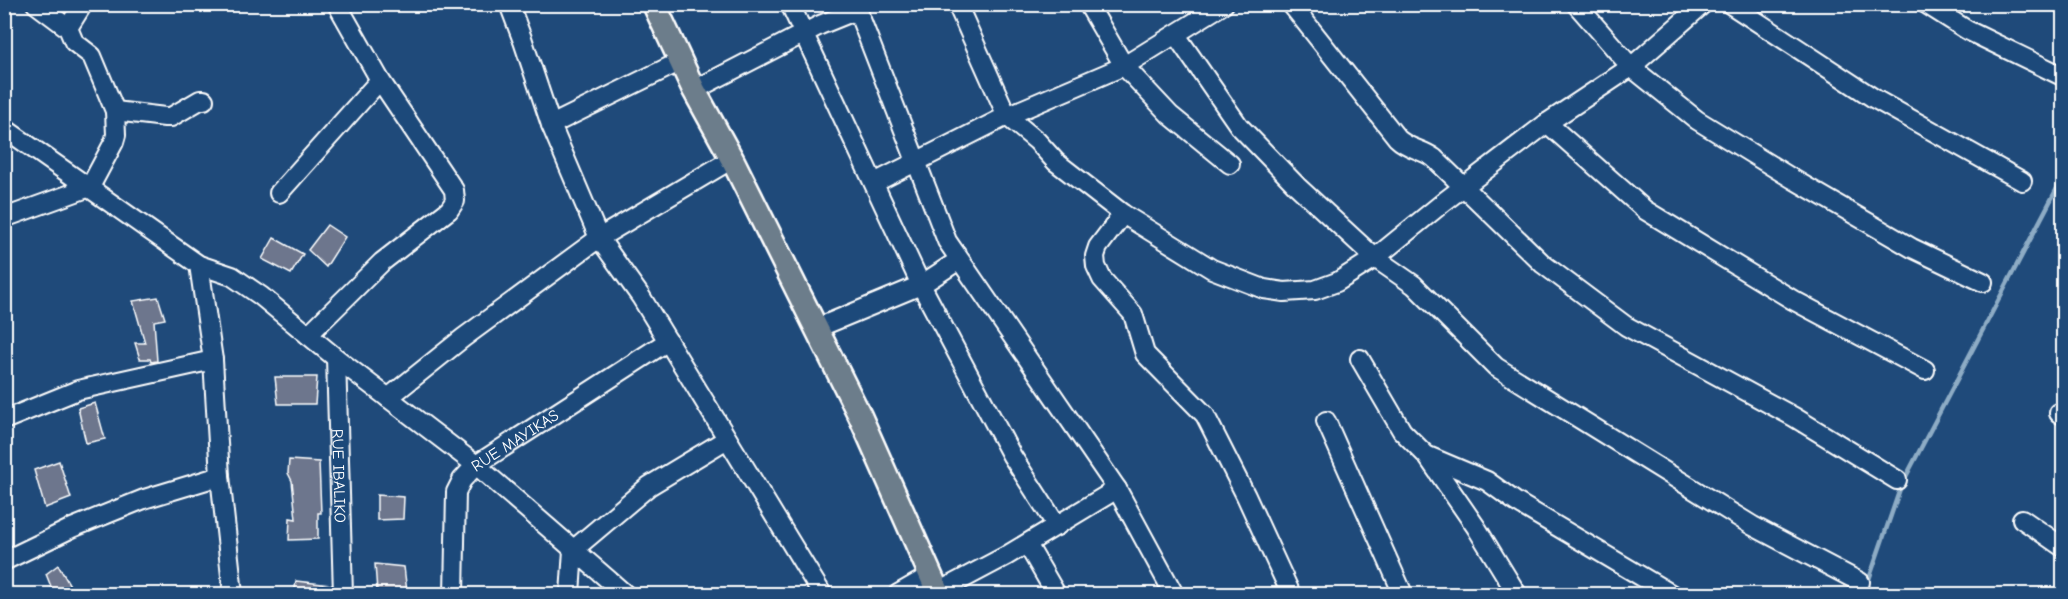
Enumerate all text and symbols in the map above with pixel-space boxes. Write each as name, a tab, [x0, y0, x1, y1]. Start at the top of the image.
street label: RUE MAYIKAS	[468, 406, 562, 476]
street label: RUE IBALIKO	[328, 429, 349, 523]

